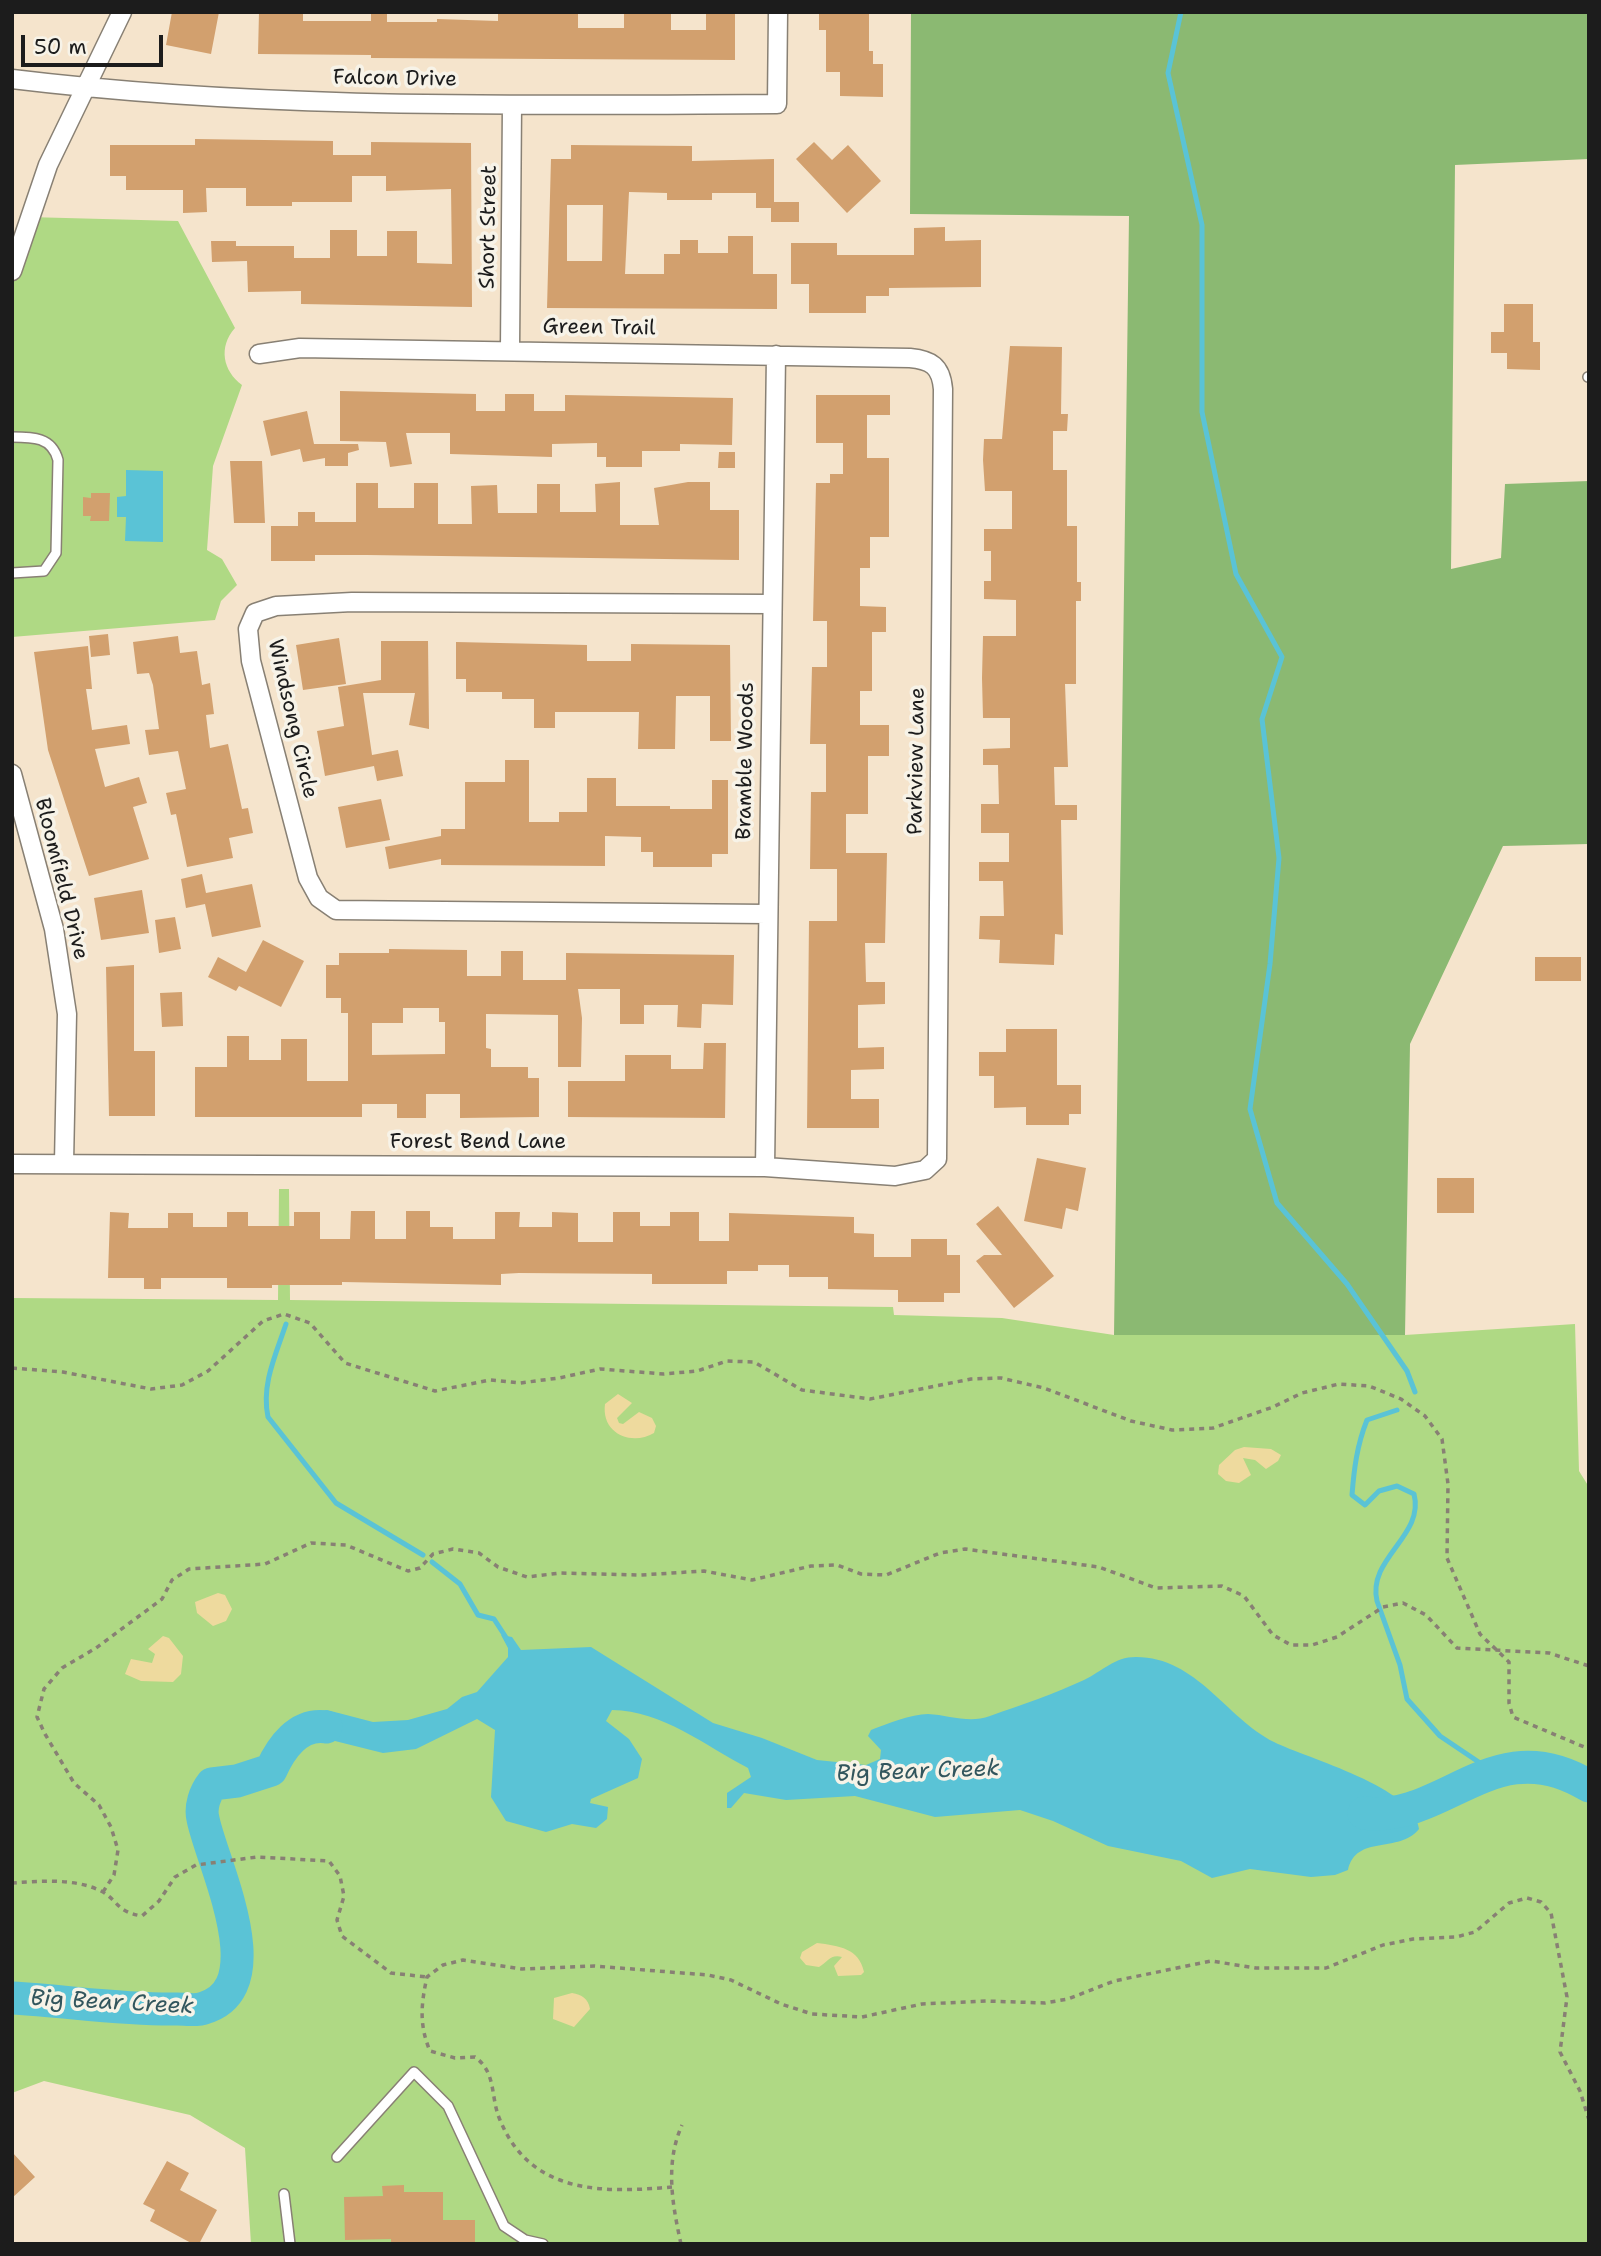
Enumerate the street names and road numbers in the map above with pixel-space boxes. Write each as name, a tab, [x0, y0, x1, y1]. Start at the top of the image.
street label: Falcon Drive	[333, 65, 457, 93]
street label: Short Street	[475, 165, 503, 289]
street label: Green Trail	[542, 314, 656, 342]
street label: Windsong Circle	[261, 637, 323, 801]
street label: Bramble Woods	[732, 682, 760, 840]
street label: Parkview Lane	[903, 687, 931, 835]
street label: Bloomfield Drive	[29, 796, 93, 962]
street label: Forest Bend Lane	[390, 1130, 566, 1156]

